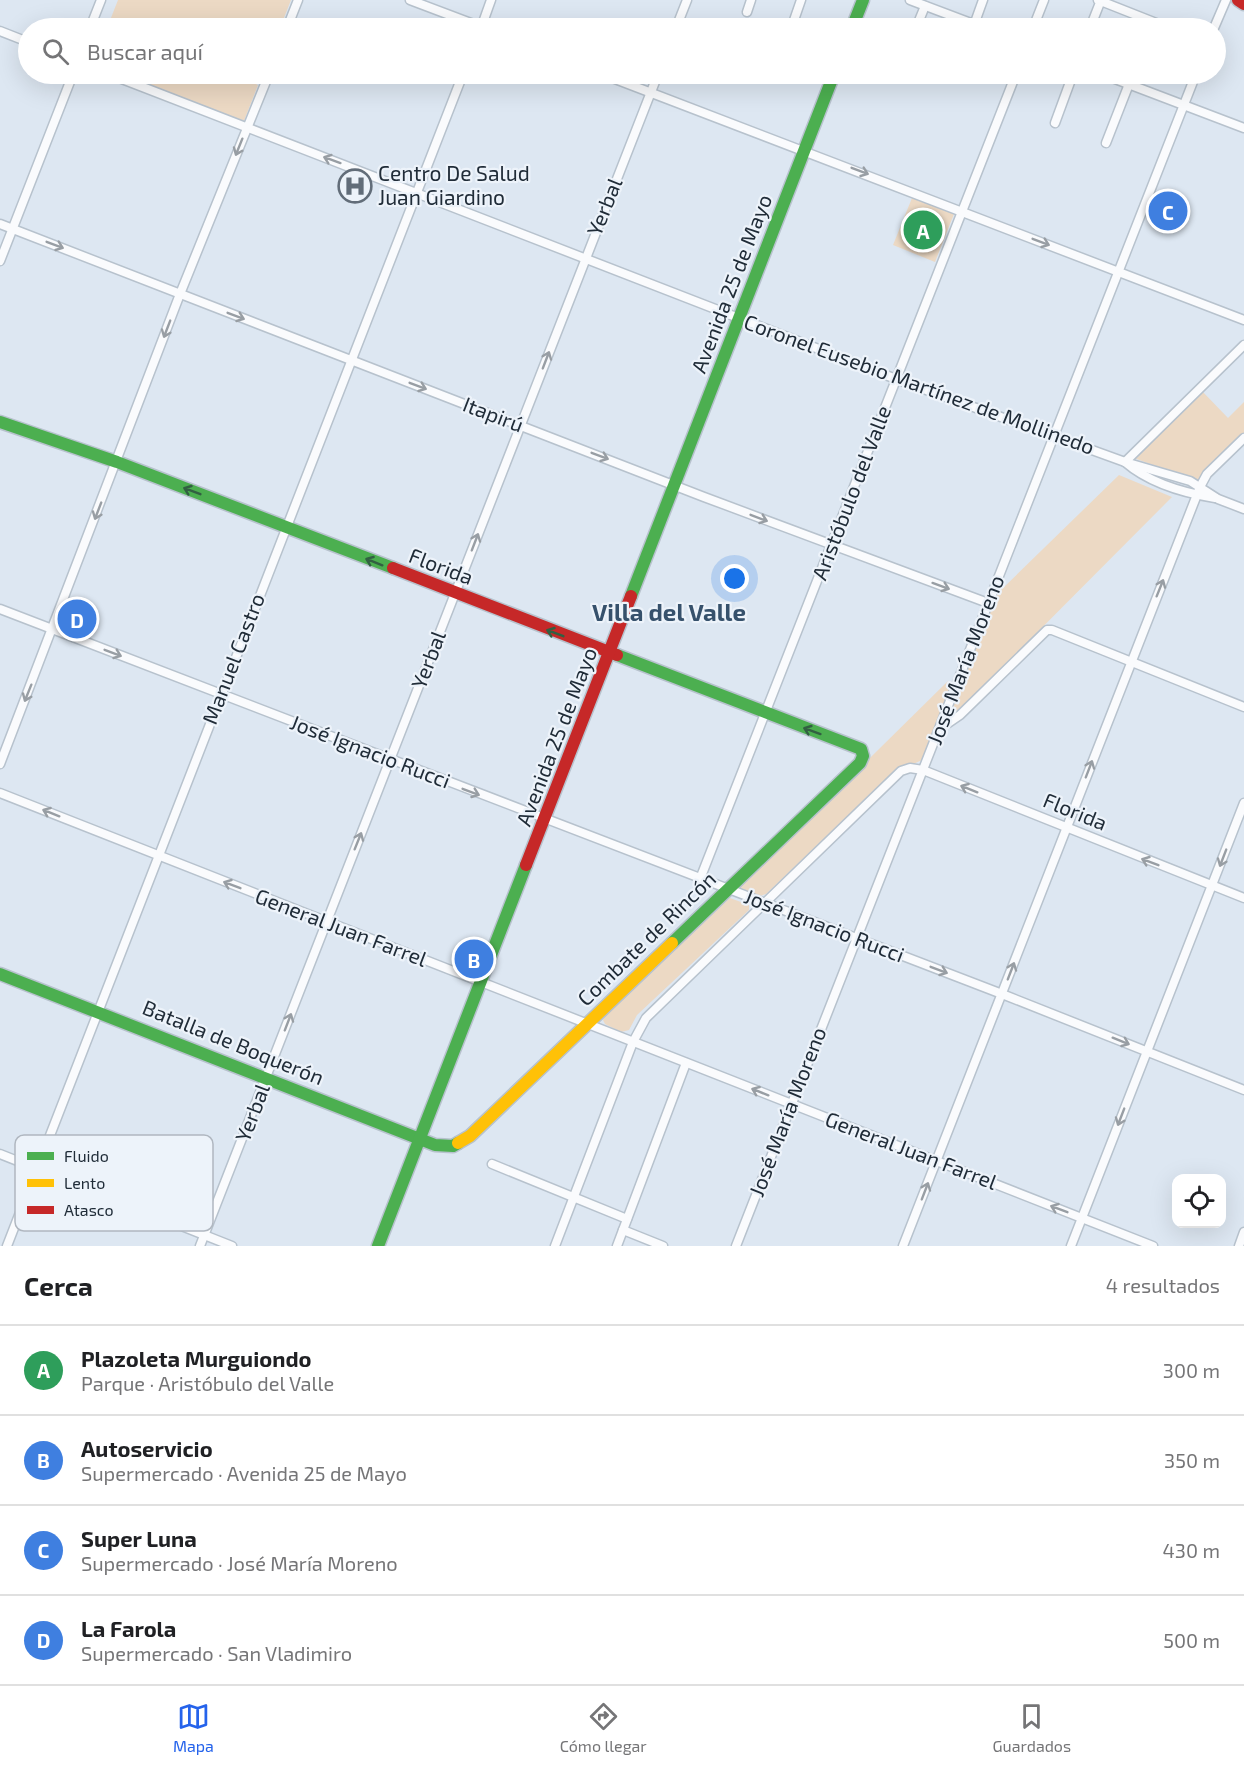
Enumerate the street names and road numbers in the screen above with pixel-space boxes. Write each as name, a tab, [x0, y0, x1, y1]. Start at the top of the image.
street label: Yerbal	[581, 173, 627, 239]
street label: Avenida 25 de Mayo	[685, 191, 776, 376]
street label: Coronel Eusebio Martínez de Mollinedo	[741, 308, 1098, 459]
street label: Itapirú	[460, 391, 527, 437]
street label: Aristóbulo del Valle	[806, 402, 895, 583]
street label: Florida	[406, 542, 477, 589]
street label: José María Moreno	[921, 571, 1008, 748]
street label: Manuel Castro	[196, 590, 269, 727]
street label: Yerbal	[405, 626, 450, 692]
street label: Avenida 25 de Mayo	[510, 644, 601, 829]
street label: José Ignacio Rucci	[287, 709, 454, 793]
street label: Florida	[1040, 787, 1111, 835]
street label: Combate de Rincón	[572, 866, 720, 1010]
street label: General Juan Farrel	[252, 882, 432, 971]
street label: José Ignacio Rucci	[741, 883, 908, 967]
street label: Batalla de Boquerón	[139, 994, 328, 1089]
street label: José María Moreno	[743, 1023, 830, 1200]
street label: Yerbal	[229, 1079, 274, 1145]
street label: General Juan Farrel	[822, 1105, 1002, 1194]

